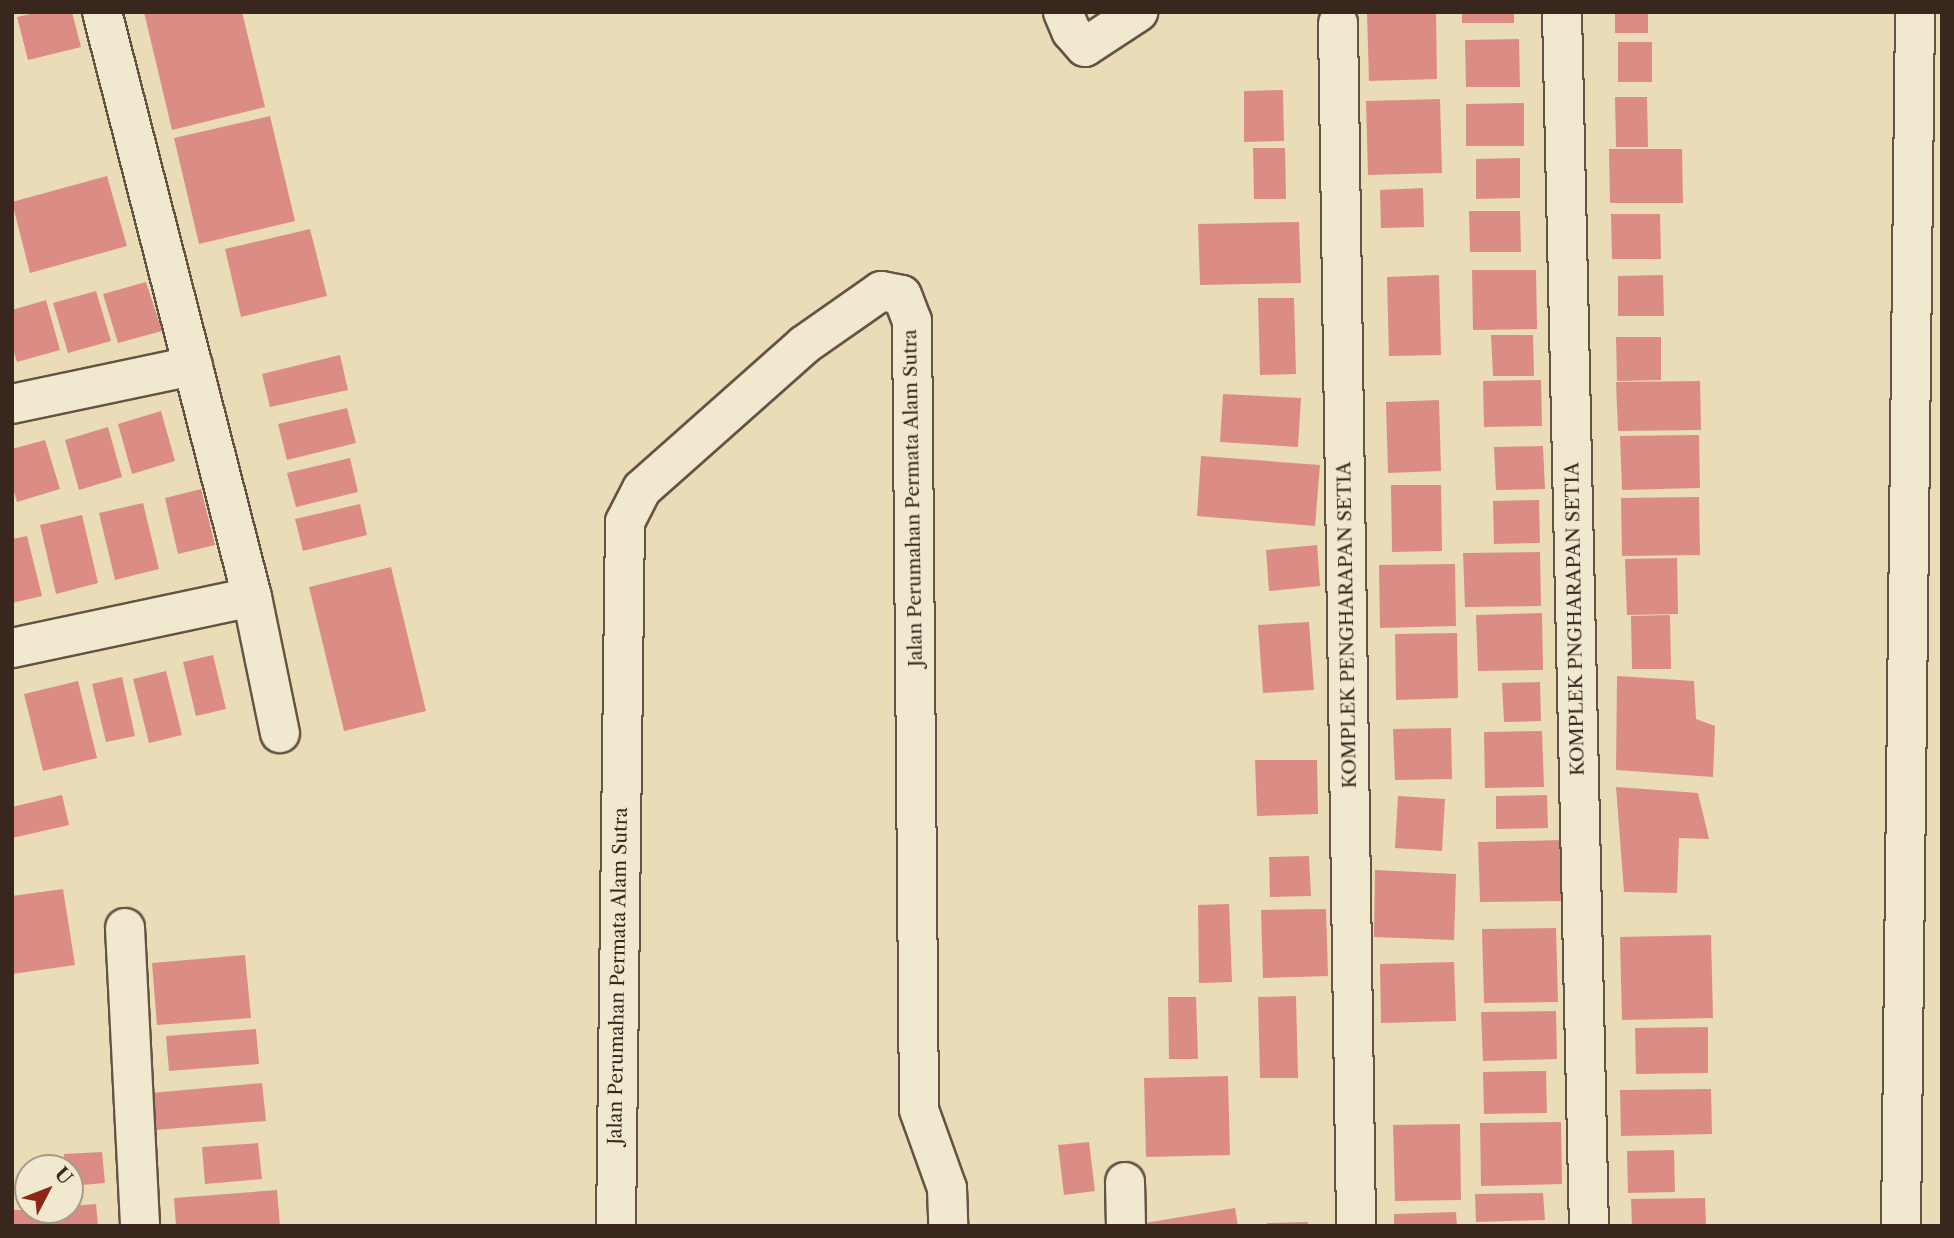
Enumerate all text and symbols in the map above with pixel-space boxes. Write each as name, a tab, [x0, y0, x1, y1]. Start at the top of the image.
street label: Jalan Perumahan Permata Alam Sutra	[899, 329, 927, 667]
street label: KOMPLEK PENGHARAPAN SETIA	[1333, 461, 1361, 789]
street label: KOMPLEK PNGHARAPAN SETIA	[1561, 462, 1589, 776]
street label: Jalan Perumahan Permata Alam Sutra	[604, 807, 632, 1145]
north arrow	[14, 1154, 84, 1224]
text: U	[50, 1163, 77, 1189]

